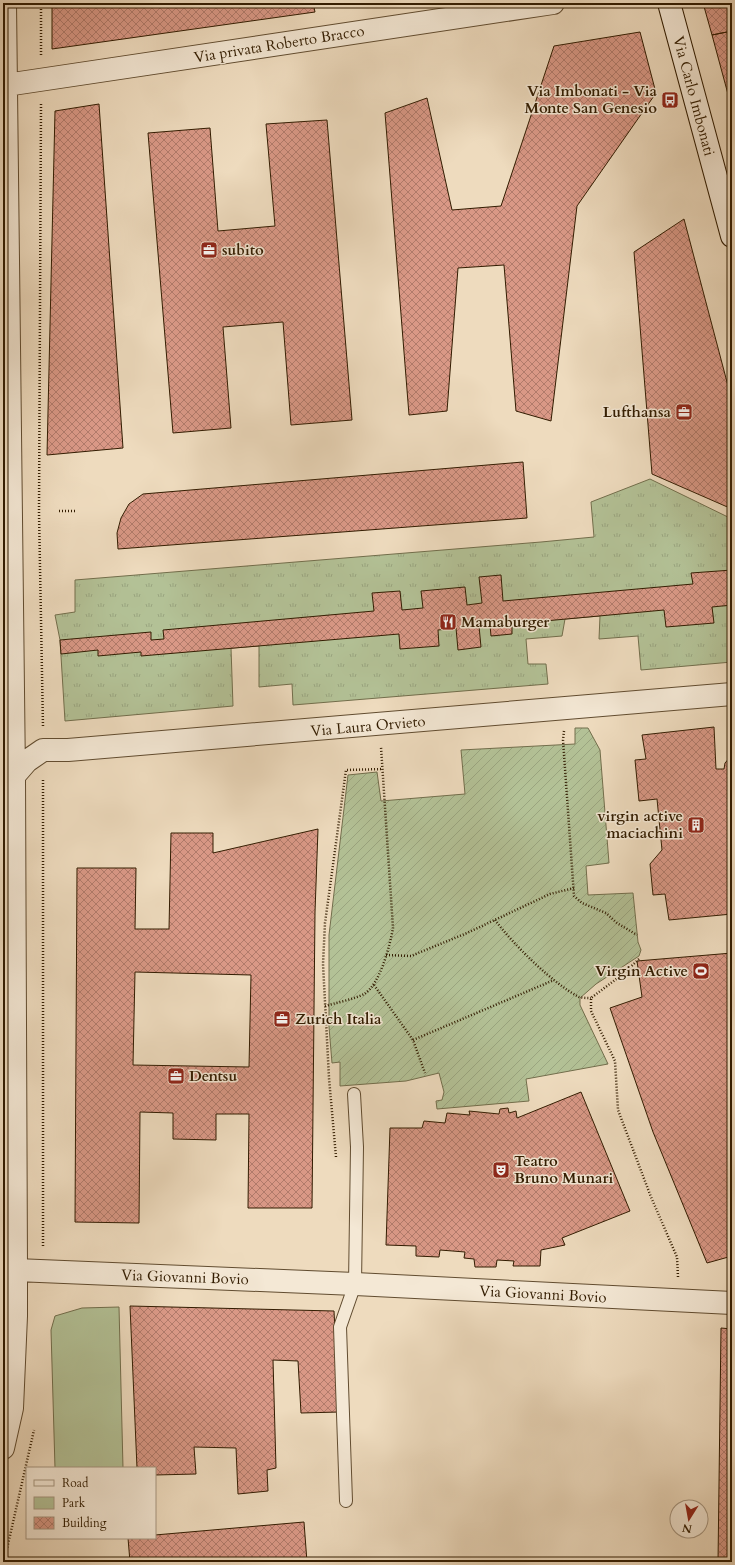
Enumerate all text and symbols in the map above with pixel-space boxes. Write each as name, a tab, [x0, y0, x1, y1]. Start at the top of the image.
street label: Via privata Roberto Bracco	[192, 21, 366, 67]
street label: Via Carlo Imbonati	[668, 34, 720, 158]
place label: Via Imbonati - Via Monte San Genesio	[524, 81, 658, 118]
bus stop icon: Via Imbonati - Via Monte San Genesio	[660, 90, 680, 110]
office icon: subito	[199, 240, 219, 260]
place label: subito	[222, 240, 264, 260]
place label: Lufthansa	[603, 402, 672, 422]
office icon: Lufthansa	[674, 402, 694, 422]
restaurant icon: Mamaburger	[438, 612, 458, 632]
place label: Mamaburger	[461, 612, 550, 632]
street label: Via Laura Orvieto	[310, 711, 426, 741]
place label: virgin active maciachini	[597, 806, 683, 843]
building icon: virgin active maciachini	[686, 815, 706, 835]
place label: Virgin Active	[595, 961, 688, 981]
sports icon: Virgin Active	[691, 961, 711, 981]
office icon: Zurich Italia	[272, 1009, 292, 1029]
place label: Zurich Italia	[295, 1009, 382, 1029]
office icon: Dentsu	[166, 1066, 186, 1086]
place label: Dentsu	[189, 1066, 237, 1086]
place label: Teatro Bruno Munari	[514, 1151, 614, 1188]
theatre icon: Teatro Bruno Munari	[491, 1160, 511, 1180]
street label: Via Giovanni Bovio	[121, 1265, 249, 1289]
street label: Via Giovanni Bovio	[479, 1281, 607, 1307]
legend	[26, 1467, 156, 1539]
text: Road	[62, 1475, 89, 1491]
text: Park	[62, 1495, 86, 1511]
north arrow	[669, 1499, 709, 1539]
text: Building	[62, 1515, 107, 1531]
text: N	[681, 1520, 693, 1537]

